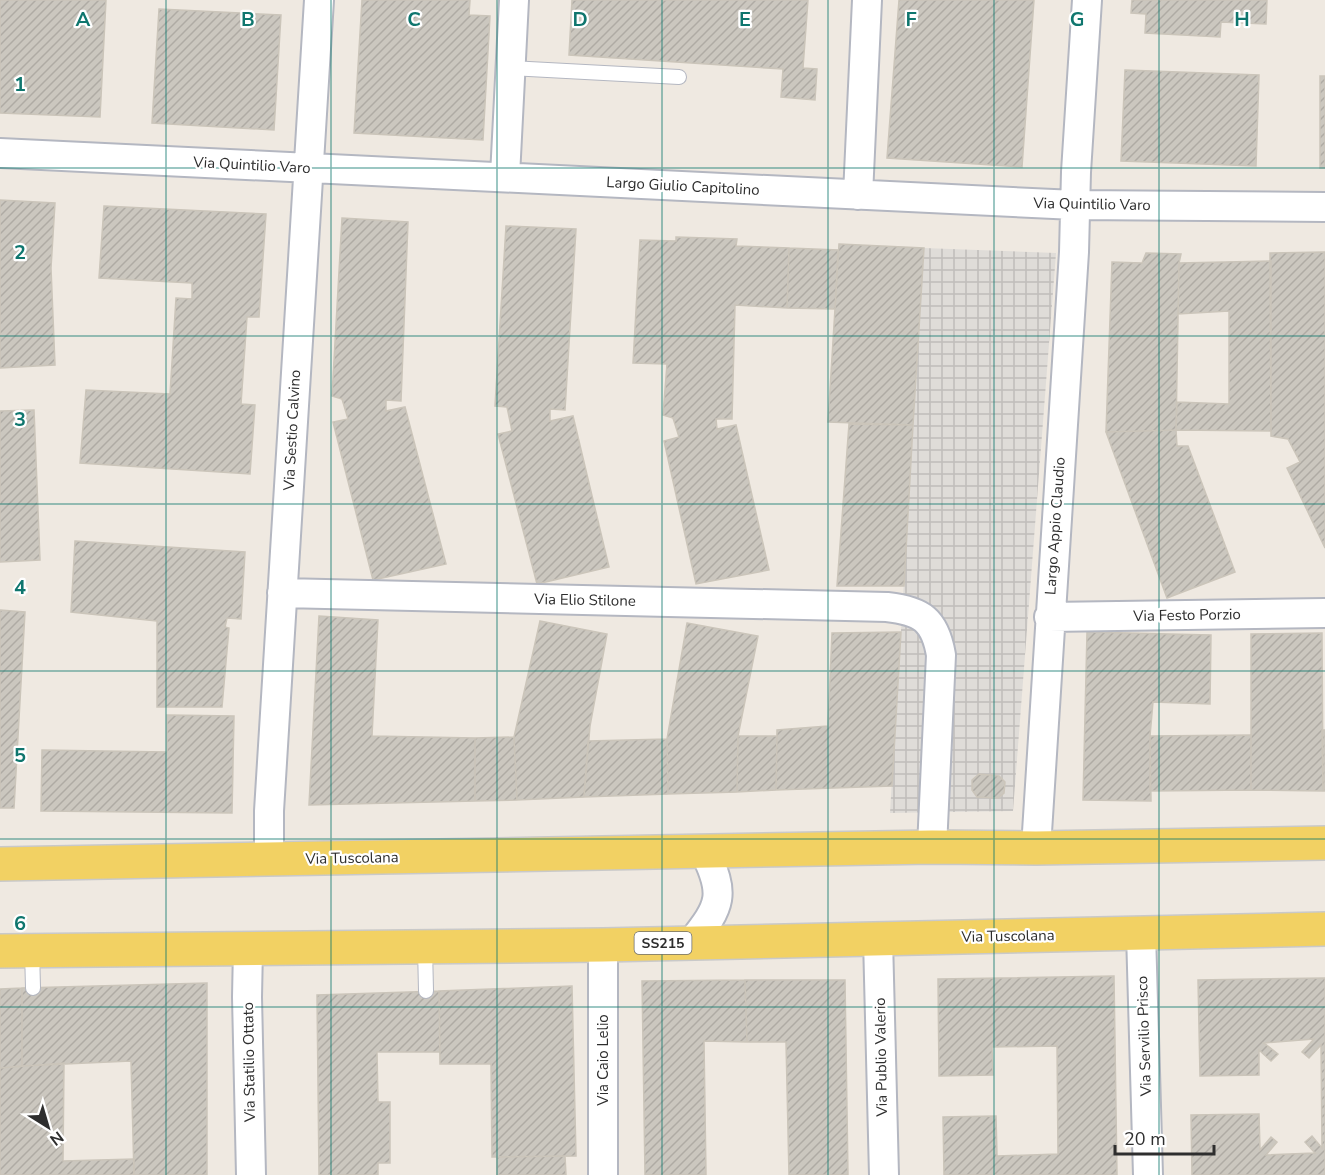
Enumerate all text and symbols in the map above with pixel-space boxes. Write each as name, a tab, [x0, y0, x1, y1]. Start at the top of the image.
text: A	[76, 6, 91, 33]
text: B	[241, 6, 255, 33]
text: C	[407, 6, 421, 33]
text: D	[572, 6, 588, 33]
text: E	[739, 6, 751, 33]
text: F	[905, 6, 917, 33]
text: G	[1070, 6, 1084, 33]
text: H	[1234, 6, 1250, 33]
text: 1	[14, 71, 26, 98]
street label: Via Quintilio Varo	[192, 152, 311, 178]
street label: Largo Giulio Capitolino	[606, 172, 760, 200]
street label: Via Quintilio Varo	[1032, 193, 1151, 215]
text: 2	[14, 239, 26, 266]
street label: Via Sestio Calvino	[279, 369, 305, 492]
text: 3	[14, 406, 26, 433]
street label: Largo Appio Claudio	[1040, 457, 1070, 595]
text: 4	[14, 574, 26, 601]
street label: Via Elio Stilone	[533, 589, 636, 611]
street label: Via Festo Porzio	[1132, 604, 1241, 626]
text: 5	[14, 742, 26, 769]
street label: Via Tuscolana	[304, 847, 399, 869]
text: 6	[14, 910, 26, 937]
street label: Via Tuscolana	[960, 925, 1055, 947]
road number: SS215	[634, 932, 692, 954]
street label: Via Servilio Prisco	[1132, 975, 1156, 1098]
street label: Via Publio Valerio	[870, 997, 892, 1118]
street label: Via Statilio Ottato	[238, 1002, 260, 1123]
street label: Via Caio Lelio	[593, 1014, 613, 1107]
north arrow	[18, 1097, 78, 1157]
scale bar	[1115, 1118, 1214, 1156]
text: N	[45, 1126, 68, 1151]
text: 20 m	[1124, 1127, 1166, 1151]

